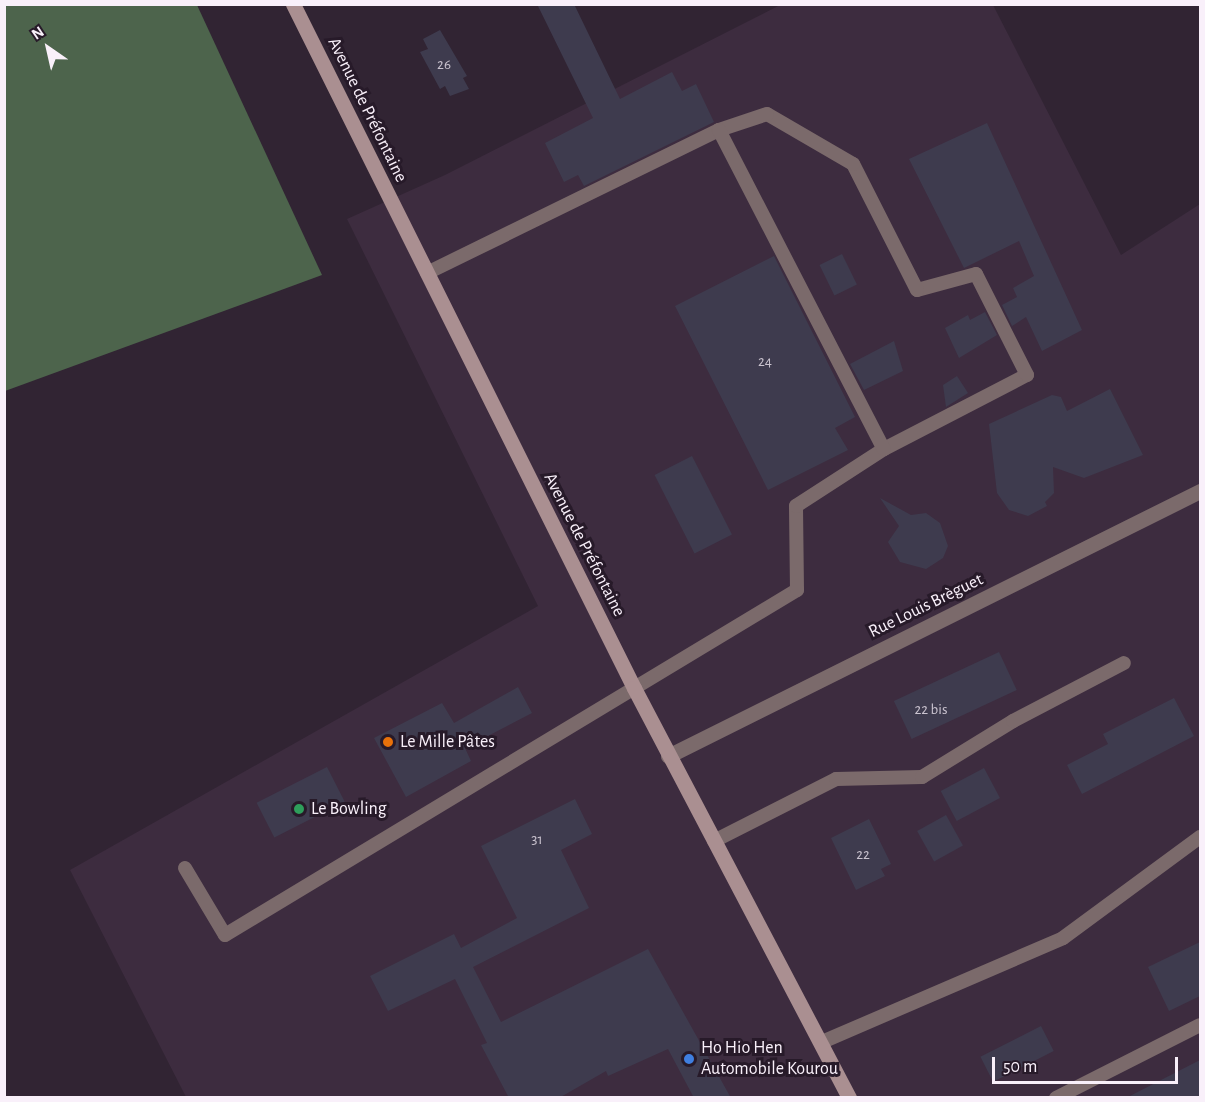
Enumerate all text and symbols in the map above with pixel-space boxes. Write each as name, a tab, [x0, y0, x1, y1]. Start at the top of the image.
north arrow	[18, 18, 78, 78]
text: N	[29, 23, 47, 43]
street label: Avenue de Préfontaine	[323, 34, 411, 186]
house number: 26	[437, 56, 451, 74]
house number: 24	[758, 353, 772, 371]
street label: Avenue de Préfontaine	[538, 470, 630, 620]
street label: Rue Louis Brèguet	[865, 569, 987, 643]
house number: 22 bis	[914, 701, 948, 719]
place label: Le Mille Pâtes	[400, 731, 495, 753]
marker: Le Mille Pâtes	[381, 735, 395, 749]
place label: Le Bowling	[311, 798, 387, 820]
marker: Le Bowling	[292, 802, 306, 816]
house number: 31	[531, 831, 543, 849]
house number: 22	[856, 846, 870, 864]
place label: Ho Hio Hen Automobile Kourou	[701, 1038, 838, 1080]
scale bar	[995, 1045, 1181, 1083]
marker: Ho Hio Hen Automobile Kourou	[682, 1052, 696, 1066]
text: 50 m	[1003, 1058, 1037, 1076]

